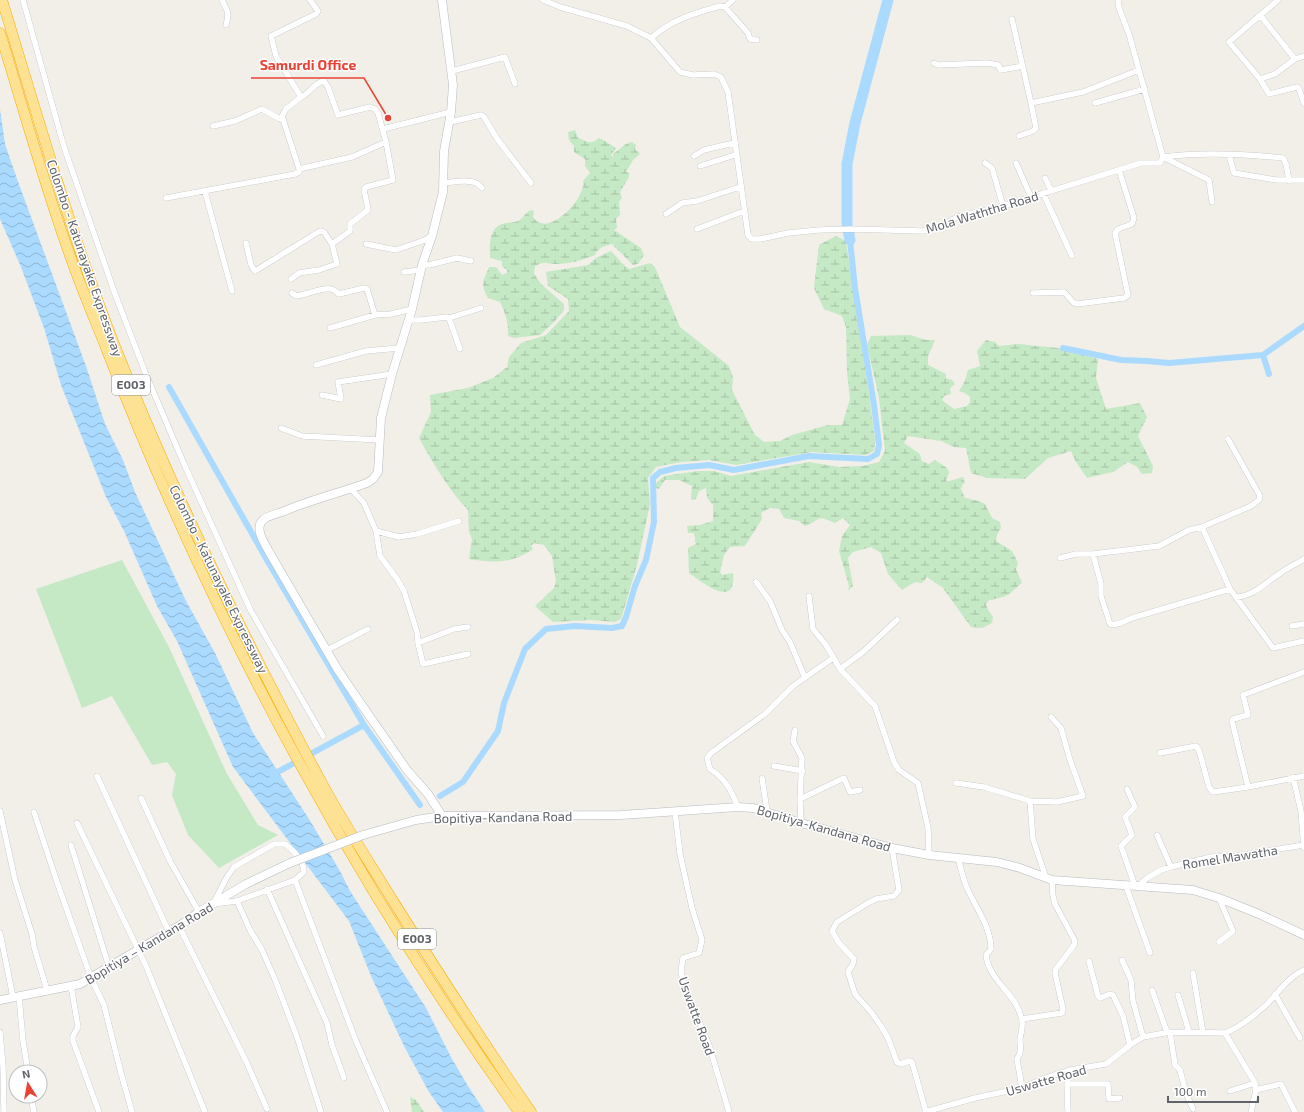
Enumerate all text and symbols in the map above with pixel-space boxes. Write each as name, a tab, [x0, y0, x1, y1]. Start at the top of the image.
callout: Samurdi Office	[251, 52, 364, 78]
text: Samurdi Office	[260, 56, 356, 73]
street label: Colombo - Katunayake Expressway	[44, 157, 126, 359]
street label: Mola Waththa Road	[924, 187, 1040, 237]
road number: E003	[112, 375, 150, 395]
street label: Colombo - Katunayake Expressway	[166, 482, 272, 676]
street label: Bopitiya-Kandana Road	[755, 801, 893, 855]
street label: Bopitiya-Kandana Road	[434, 808, 572, 826]
street label: Romel Mawatha	[1181, 842, 1279, 872]
street label: Bopitiya – Kandana Road	[82, 898, 216, 988]
road number: E003	[398, 929, 436, 949]
street label: Uswatte Road	[675, 974, 719, 1058]
street label: Uswatte Road	[1004, 1061, 1088, 1099]
north arrow	[8, 1064, 48, 1104]
text: N	[21, 1067, 31, 1081]
scale bar	[1168, 1078, 1258, 1104]
text: 100 m	[1174, 1084, 1206, 1098]

